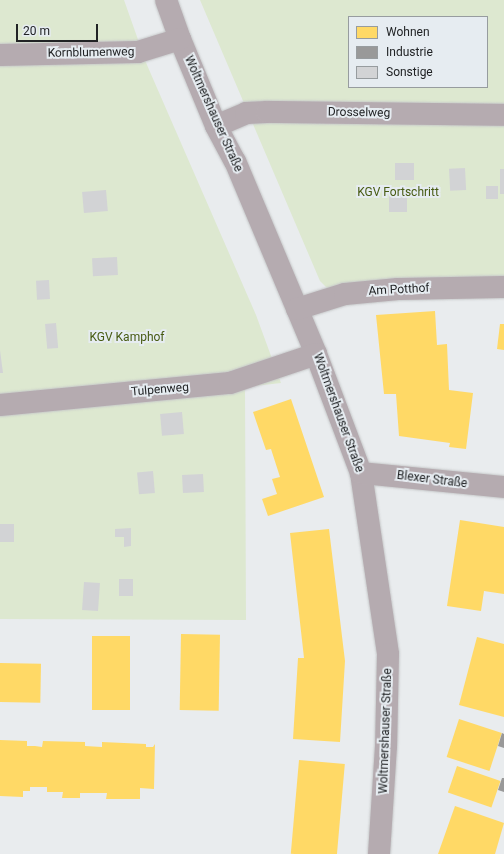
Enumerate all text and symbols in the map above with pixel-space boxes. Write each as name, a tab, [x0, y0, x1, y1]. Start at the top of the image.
scale bar	[18, 16, 100, 42]
legend	[348, 16, 488, 88]
text: 20 m	[23, 24, 50, 38]
text: Wohnen	[386, 25, 430, 39]
street label: Kornblumenweg	[47, 45, 135, 61]
text: Industrie	[386, 45, 433, 59]
street label: Woltmershauser Straße	[181, 54, 245, 174]
text: Sonstige	[386, 65, 433, 79]
street label: Drosselweg	[328, 105, 390, 121]
park label: KGV Fortschritt	[357, 186, 439, 200]
street label: Am Potthof	[368, 281, 430, 299]
park label: KGV Kamphof	[89, 331, 165, 345]
street label: Woltmershauser Straße	[310, 352, 366, 474]
street label: Tulpenweg	[130, 380, 190, 400]
street label: Blexer Straße	[396, 469, 468, 491]
street label: Woltmershauser Straße	[377, 668, 395, 794]

